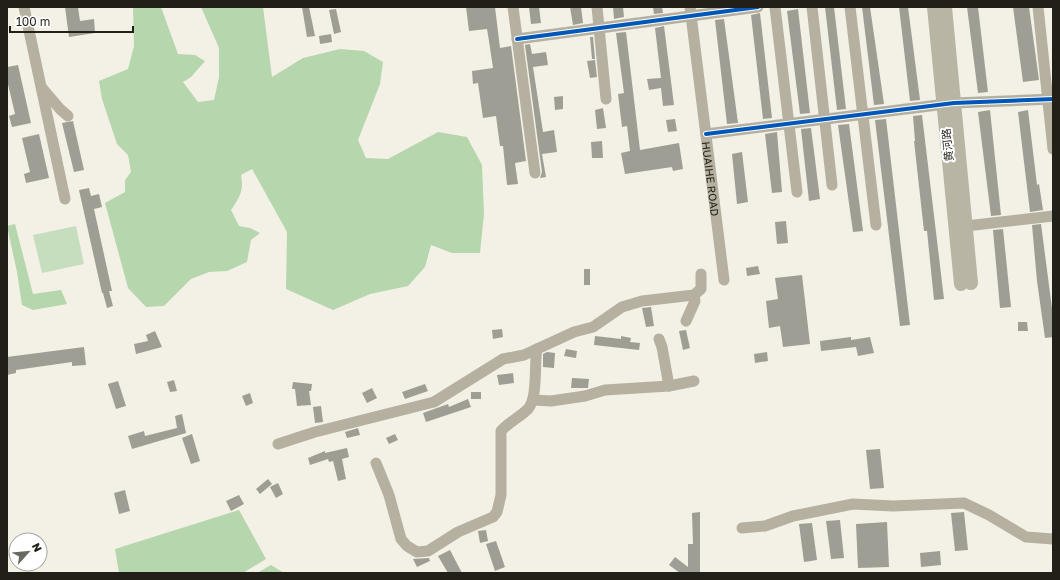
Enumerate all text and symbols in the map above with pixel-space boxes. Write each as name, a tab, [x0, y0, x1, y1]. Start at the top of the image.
scale bar	[10, 8, 133, 34]
text: 100 m	[16, 14, 50, 29]
street label: 黄河路	[939, 128, 955, 162]
street label: HUAIHE ROAD	[700, 141, 723, 217]
north arrow	[8, 532, 48, 572]
text: N	[30, 541, 45, 554]

